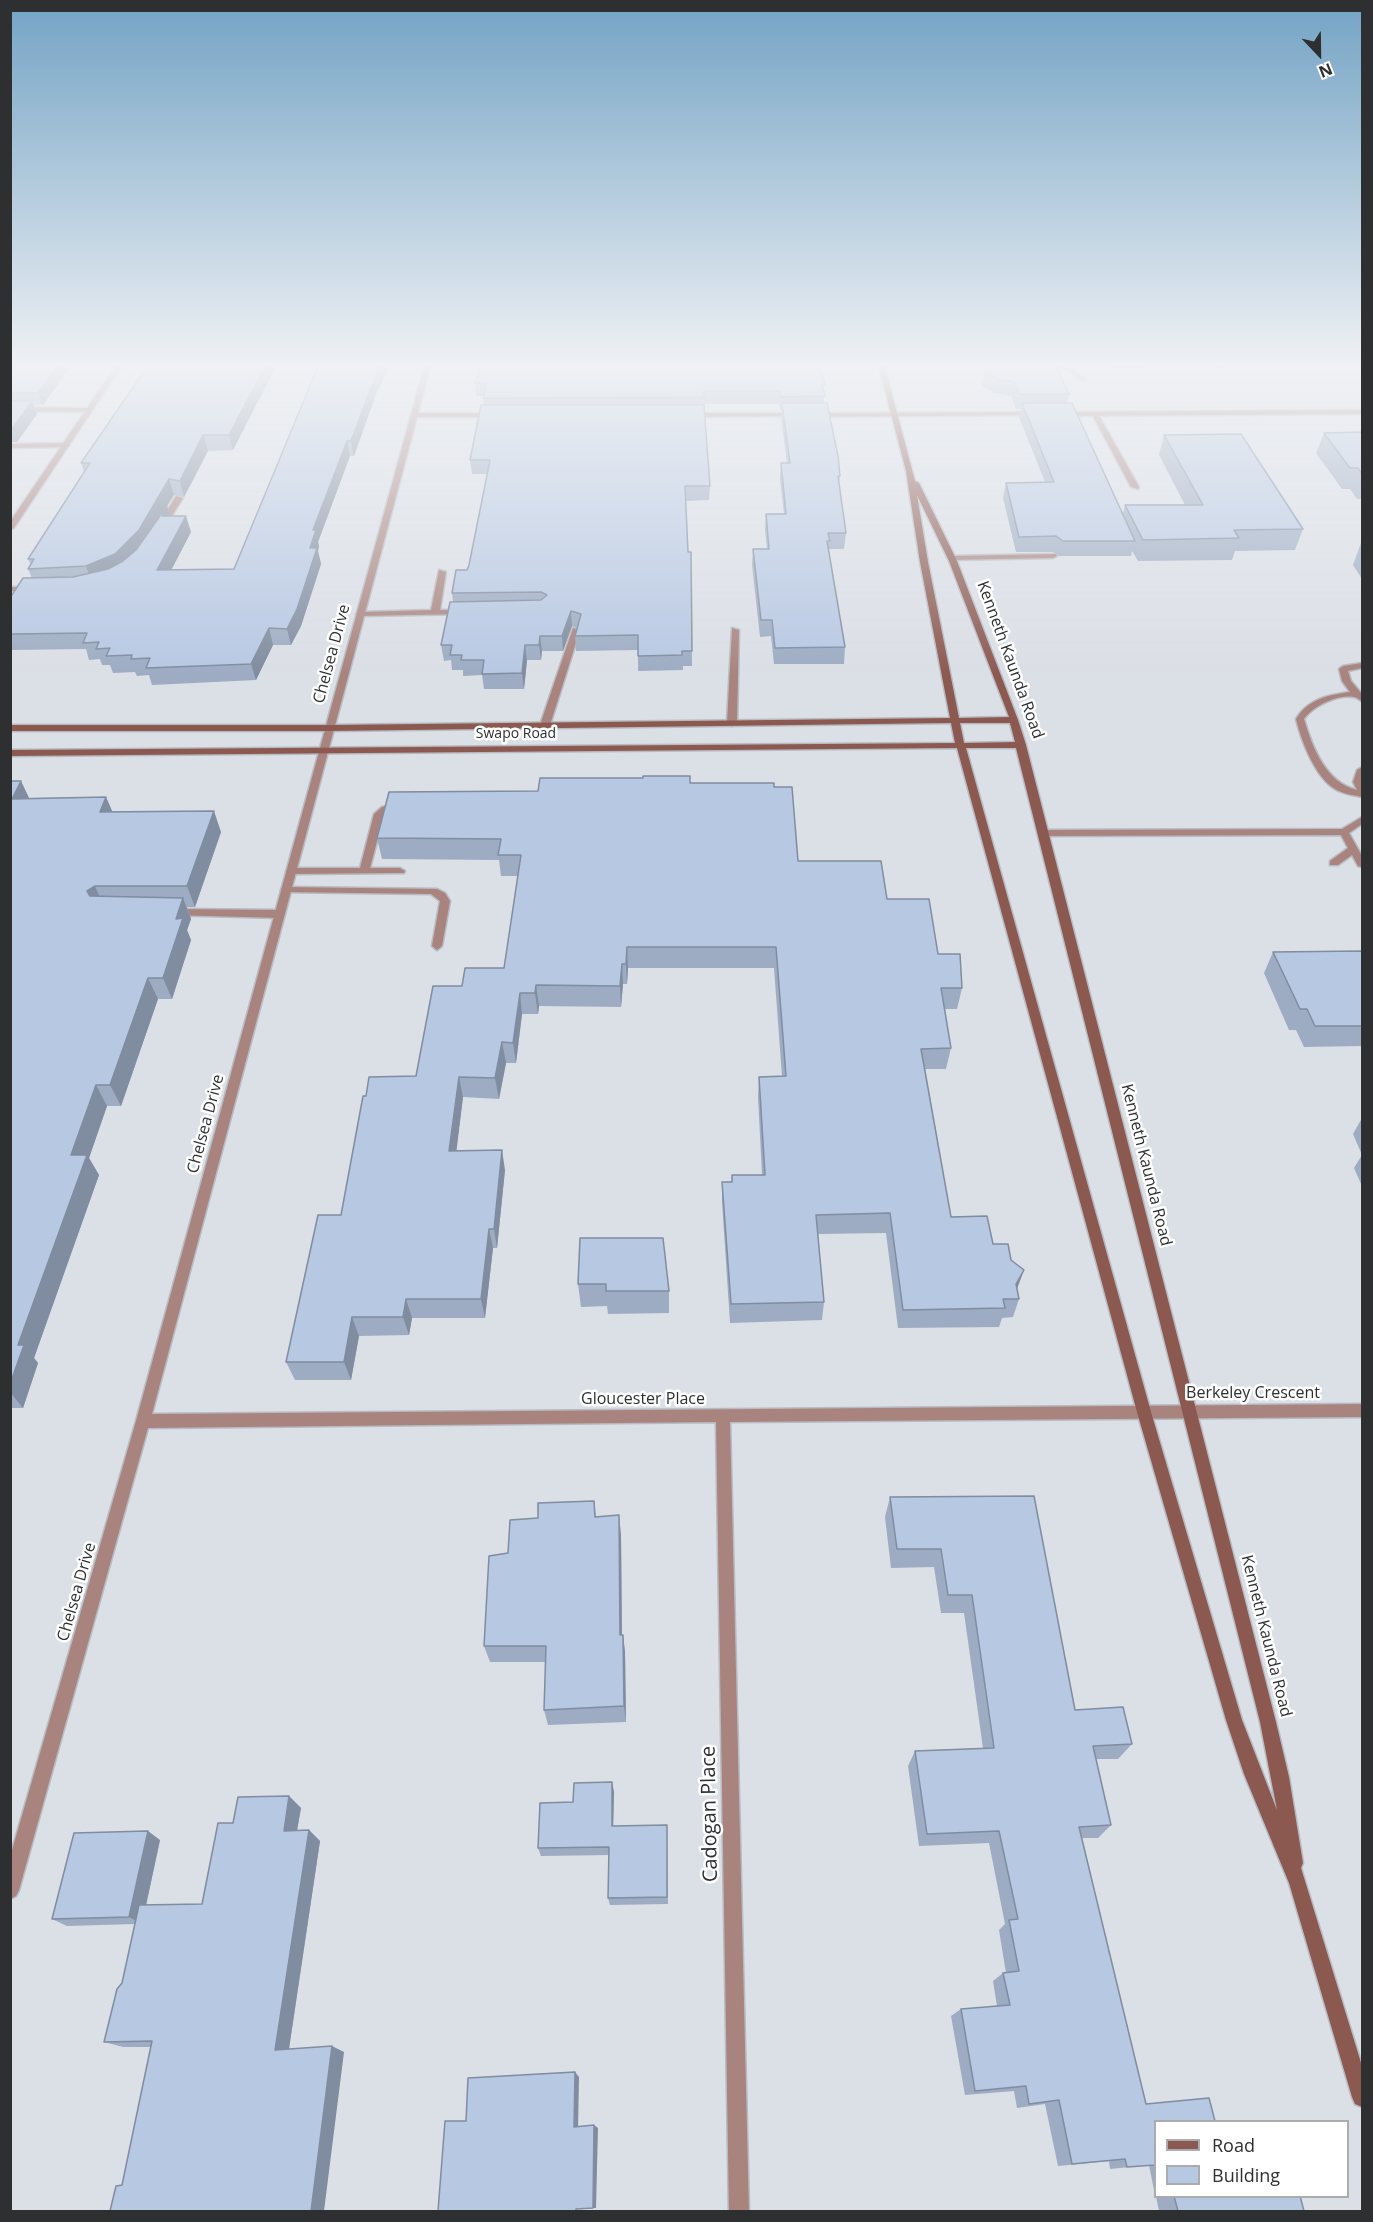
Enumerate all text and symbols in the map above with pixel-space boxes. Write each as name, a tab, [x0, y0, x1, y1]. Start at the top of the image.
north arrow	[1289, 24, 1349, 84]
text: N	[1316, 58, 1336, 83]
street label: Kenneth Kaunda Road	[973, 579, 1047, 741]
street label: Chelsea Drive	[310, 602, 354, 706]
street label: Swapo Road	[476, 726, 556, 742]
street label: Chelsea Drive	[184, 1072, 228, 1176]
street label: Kenneth Kaunda Road	[1117, 1082, 1175, 1248]
street label: Berkeley Crescent	[1186, 1383, 1320, 1403]
street label: Gloucester Place	[581, 1389, 705, 1409]
street label: Chelsea Drive	[54, 1540, 100, 1644]
street label: Kenneth Kaunda Road	[1237, 1553, 1295, 1719]
street label: Cadogan Place	[697, 1746, 723, 1882]
legend	[1154, 2120, 1349, 2198]
text: Road	[1212, 2133, 1255, 2157]
text: Building	[1212, 2163, 1280, 2187]

